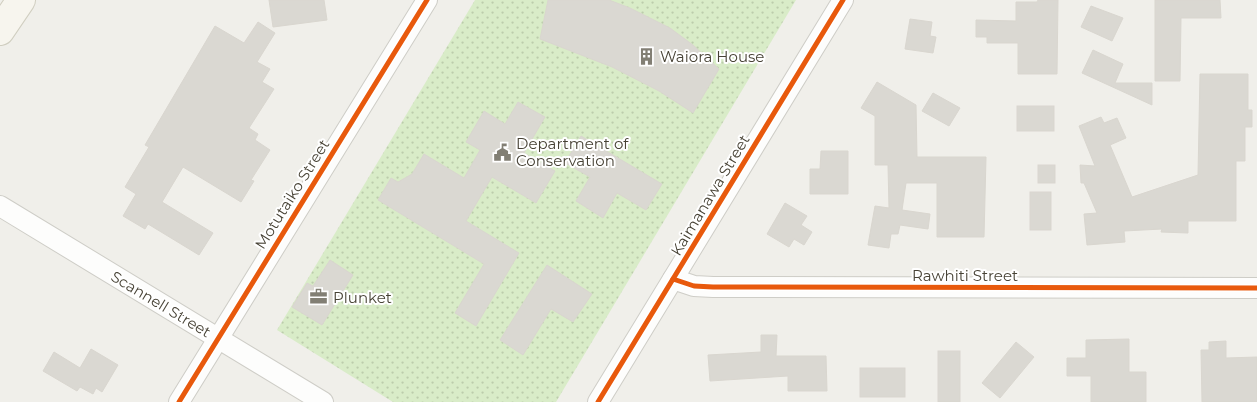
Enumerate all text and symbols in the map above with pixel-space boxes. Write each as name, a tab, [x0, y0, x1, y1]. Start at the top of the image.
building icon: Waiora House	[636, 46, 656, 66]
place label: Waiora House	[660, 47, 764, 66]
street label: Kaimanawa Street	[666, 131, 754, 259]
place label: Department of Conservation	[516, 134, 629, 170]
street label: Motutaiko Street	[251, 136, 333, 252]
public building icon: Department of Conservation	[492, 142, 512, 162]
street label: Rawhiti Street	[912, 266, 1018, 285]
street label: Scannell Street	[108, 267, 214, 341]
office icon: Plunket	[309, 287, 329, 307]
place label: Plunket	[333, 288, 392, 307]

